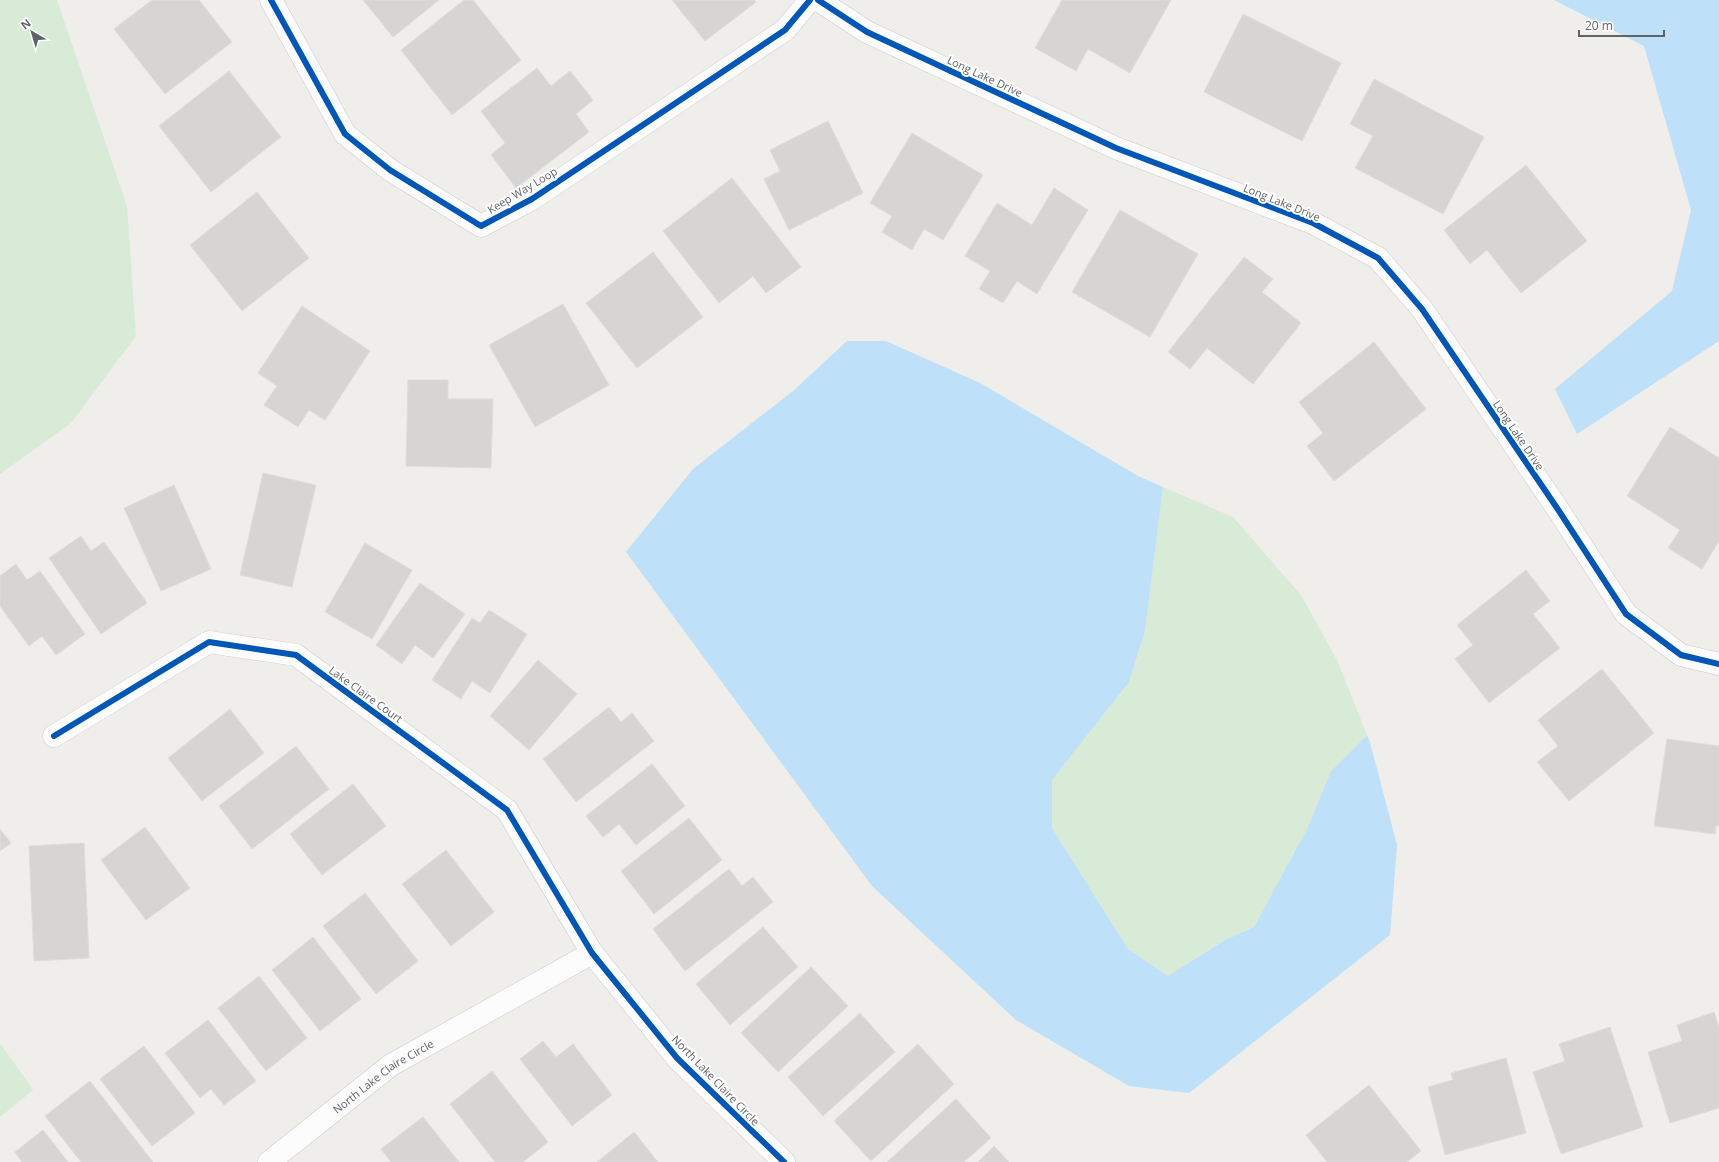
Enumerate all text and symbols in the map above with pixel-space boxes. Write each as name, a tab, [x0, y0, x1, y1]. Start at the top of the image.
north arrow	[12, 12, 52, 52]
scale bar	[1579, 12, 1664, 38]
text: N	[17, 15, 34, 32]
text: 20 m	[1585, 17, 1613, 34]
street label: Long Lake Drive	[945, 52, 1025, 100]
street label: Keep Way Loop	[484, 163, 560, 217]
street label: Long Lake Drive	[1241, 180, 1323, 224]
street label: Long Lake Drive	[1490, 397, 1548, 473]
street label: Lake Claire Court	[326, 662, 406, 726]
street label: North Lake Claire Circle	[669, 1032, 763, 1128]
street label: North Lake Claire Circle	[329, 1035, 436, 1116]

